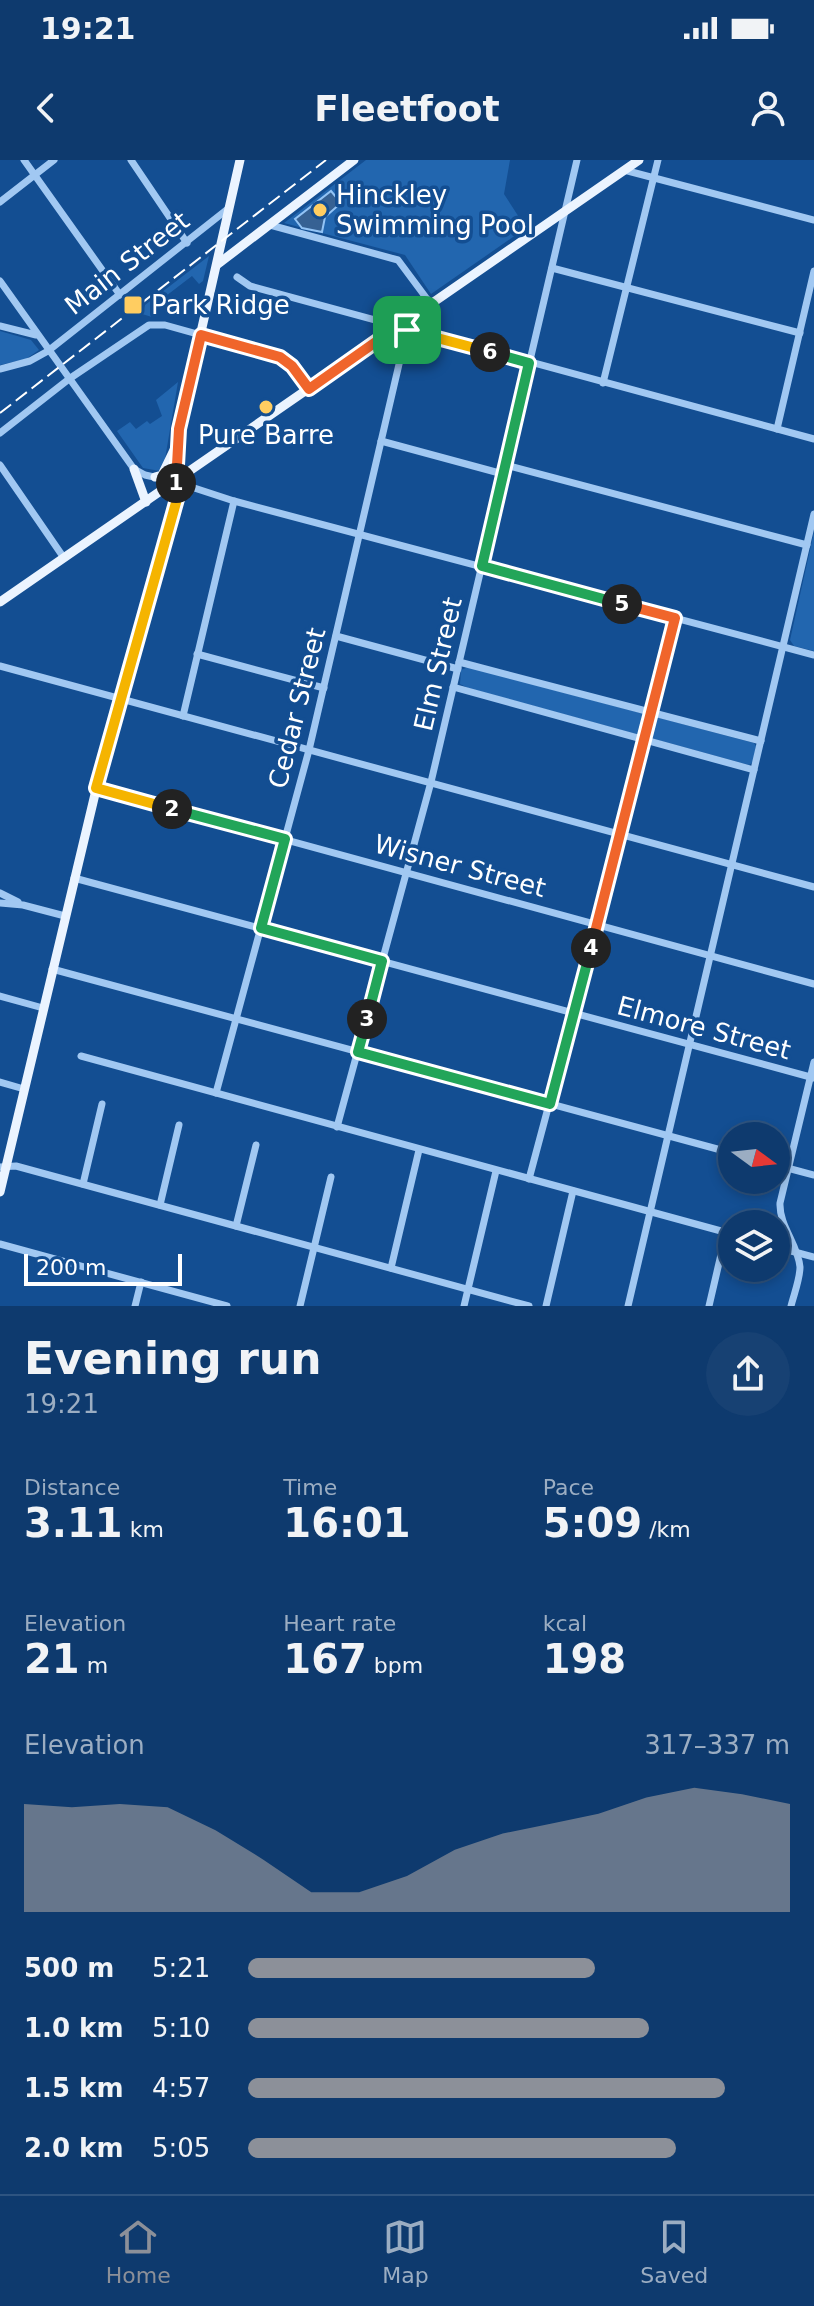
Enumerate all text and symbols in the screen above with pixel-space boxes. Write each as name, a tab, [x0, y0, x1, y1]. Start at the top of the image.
text: 19:21	[40, 11, 136, 46]
icon: back	[24, 86, 68, 130]
icon: person	[746, 86, 790, 130]
text: Fleetfoot	[314, 88, 500, 129]
place label: Hinckley Swimming Pool	[336, 180, 534, 240]
marker: Hinckley Swimming Pool	[311, 201, 329, 219]
street label: Main Street	[59, 205, 195, 321]
place label: Park Ridge	[151, 290, 290, 320]
marker: Park Ridge	[122, 294, 144, 316]
pin	[373, 296, 441, 364]
icon: arrive	[385, 308, 429, 352]
pin: 6	[470, 332, 510, 372]
text: 6	[482, 339, 498, 364]
marker: Pure Barre	[257, 398, 275, 416]
place label: Pure Barre	[198, 420, 334, 450]
pin: 1	[156, 463, 196, 503]
text: 1	[168, 470, 184, 495]
pin: 5	[602, 584, 642, 624]
text: 5	[614, 591, 630, 616]
street label: Elm Street	[408, 594, 468, 734]
street label: Cedar Street	[263, 625, 331, 791]
pin: 2	[152, 789, 192, 829]
text: 2	[164, 796, 180, 821]
street label: Wisner Street	[371, 829, 549, 903]
pin: 4	[571, 928, 611, 968]
text: 4	[583, 935, 599, 960]
street label: Elmore Street	[614, 990, 794, 1066]
pin: 3	[347, 999, 387, 1039]
text: 3	[359, 1006, 375, 1031]
north arrow	[718, 1122, 790, 1194]
map controls	[718, 1122, 790, 1282]
button: layers	[718, 1210, 790, 1282]
scale bar	[24, 1250, 182, 1286]
text: 200 m	[36, 1255, 106, 1280]
button: share	[706, 1332, 790, 1416]
text: Evening run	[24, 1333, 321, 1384]
text: 19:21	[24, 1389, 99, 1419]
text: Distance	[24, 1475, 120, 1500]
text: Time	[283, 1475, 337, 1500]
text: Pace	[543, 1475, 594, 1500]
text: 3.11	[24, 1500, 123, 1546]
text: 16:01	[283, 1500, 411, 1546]
text: 5:09	[543, 1500, 642, 1546]
text: km	[123, 1517, 164, 1542]
text: /km	[642, 1517, 691, 1542]
text: Elevation	[24, 1611, 126, 1636]
text: Heart rate	[283, 1611, 396, 1636]
text: kcal	[543, 1611, 587, 1636]
text: 21	[24, 1636, 80, 1682]
text: 167	[283, 1636, 367, 1682]
text: 198	[543, 1636, 626, 1682]
text: m	[80, 1653, 108, 1678]
text: bpm	[367, 1653, 423, 1678]
text: Elevation	[24, 1730, 145, 1760]
text: 317–337 m	[644, 1730, 790, 1760]
text: 500 m	[24, 1953, 114, 1983]
text: 5:21	[152, 1953, 210, 1983]
text: 1.0 km	[24, 2013, 124, 2043]
text: 5:10	[152, 2013, 210, 2043]
text: 1.5 km	[24, 2073, 124, 2103]
text: 4:57	[152, 2073, 210, 2103]
text: 2.0 km	[24, 2133, 124, 2163]
text: 5:05	[152, 2133, 210, 2163]
tab: Home	[106, 2215, 171, 2288]
tab: Map	[382, 2215, 429, 2288]
tab: Saved	[640, 2215, 708, 2288]

